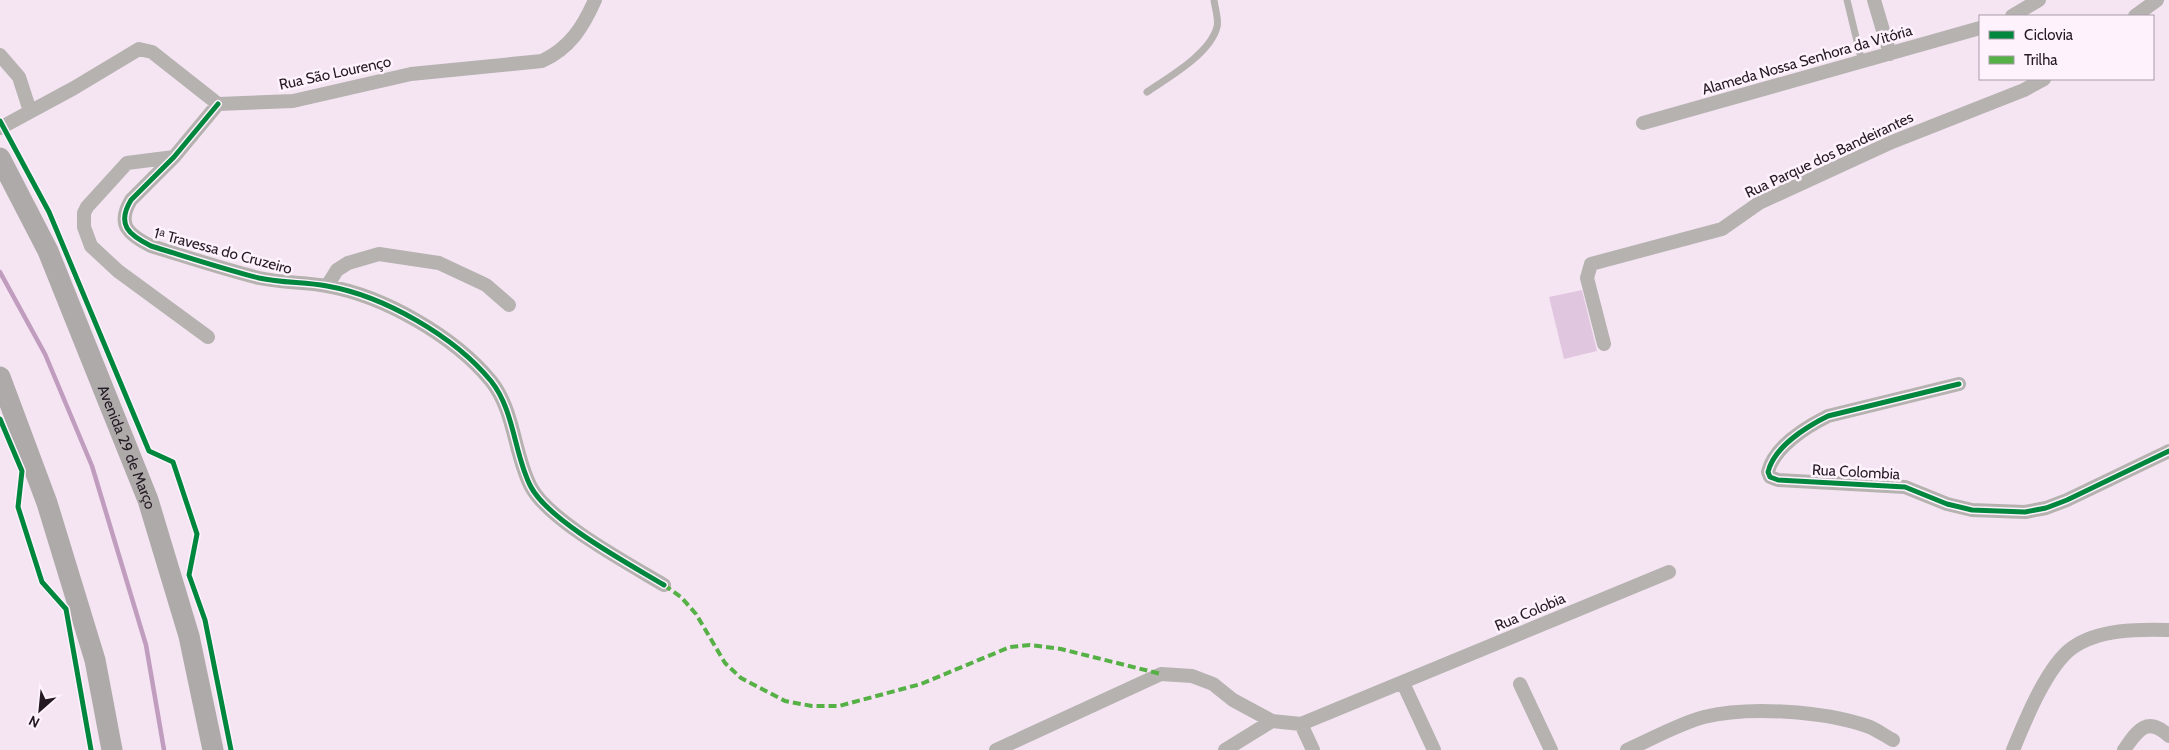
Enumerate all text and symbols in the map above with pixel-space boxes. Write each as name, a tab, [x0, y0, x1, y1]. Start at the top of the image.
legend	[1979, 15, 2154, 80]
street label: Alameda Nossa Senhora da Vitória	[1700, 21, 1915, 99]
text: Ciclovia	[2024, 26, 2074, 44]
text: Trilha	[2024, 51, 2058, 69]
street label: Rua São Lourenço	[277, 52, 393, 94]
street label: Rua Parque dos Bandeirantes	[1742, 108, 1916, 202]
street label: 1ᵃ Travessa do Cruzeiro	[152, 224, 294, 278]
street label: Avenida 29 de Março	[94, 382, 159, 511]
street label: Rua Colombia	[1812, 461, 1901, 483]
street label: Rua Colobia	[1492, 589, 1569, 635]
north arrow	[15, 685, 65, 735]
text: N	[26, 711, 43, 732]

